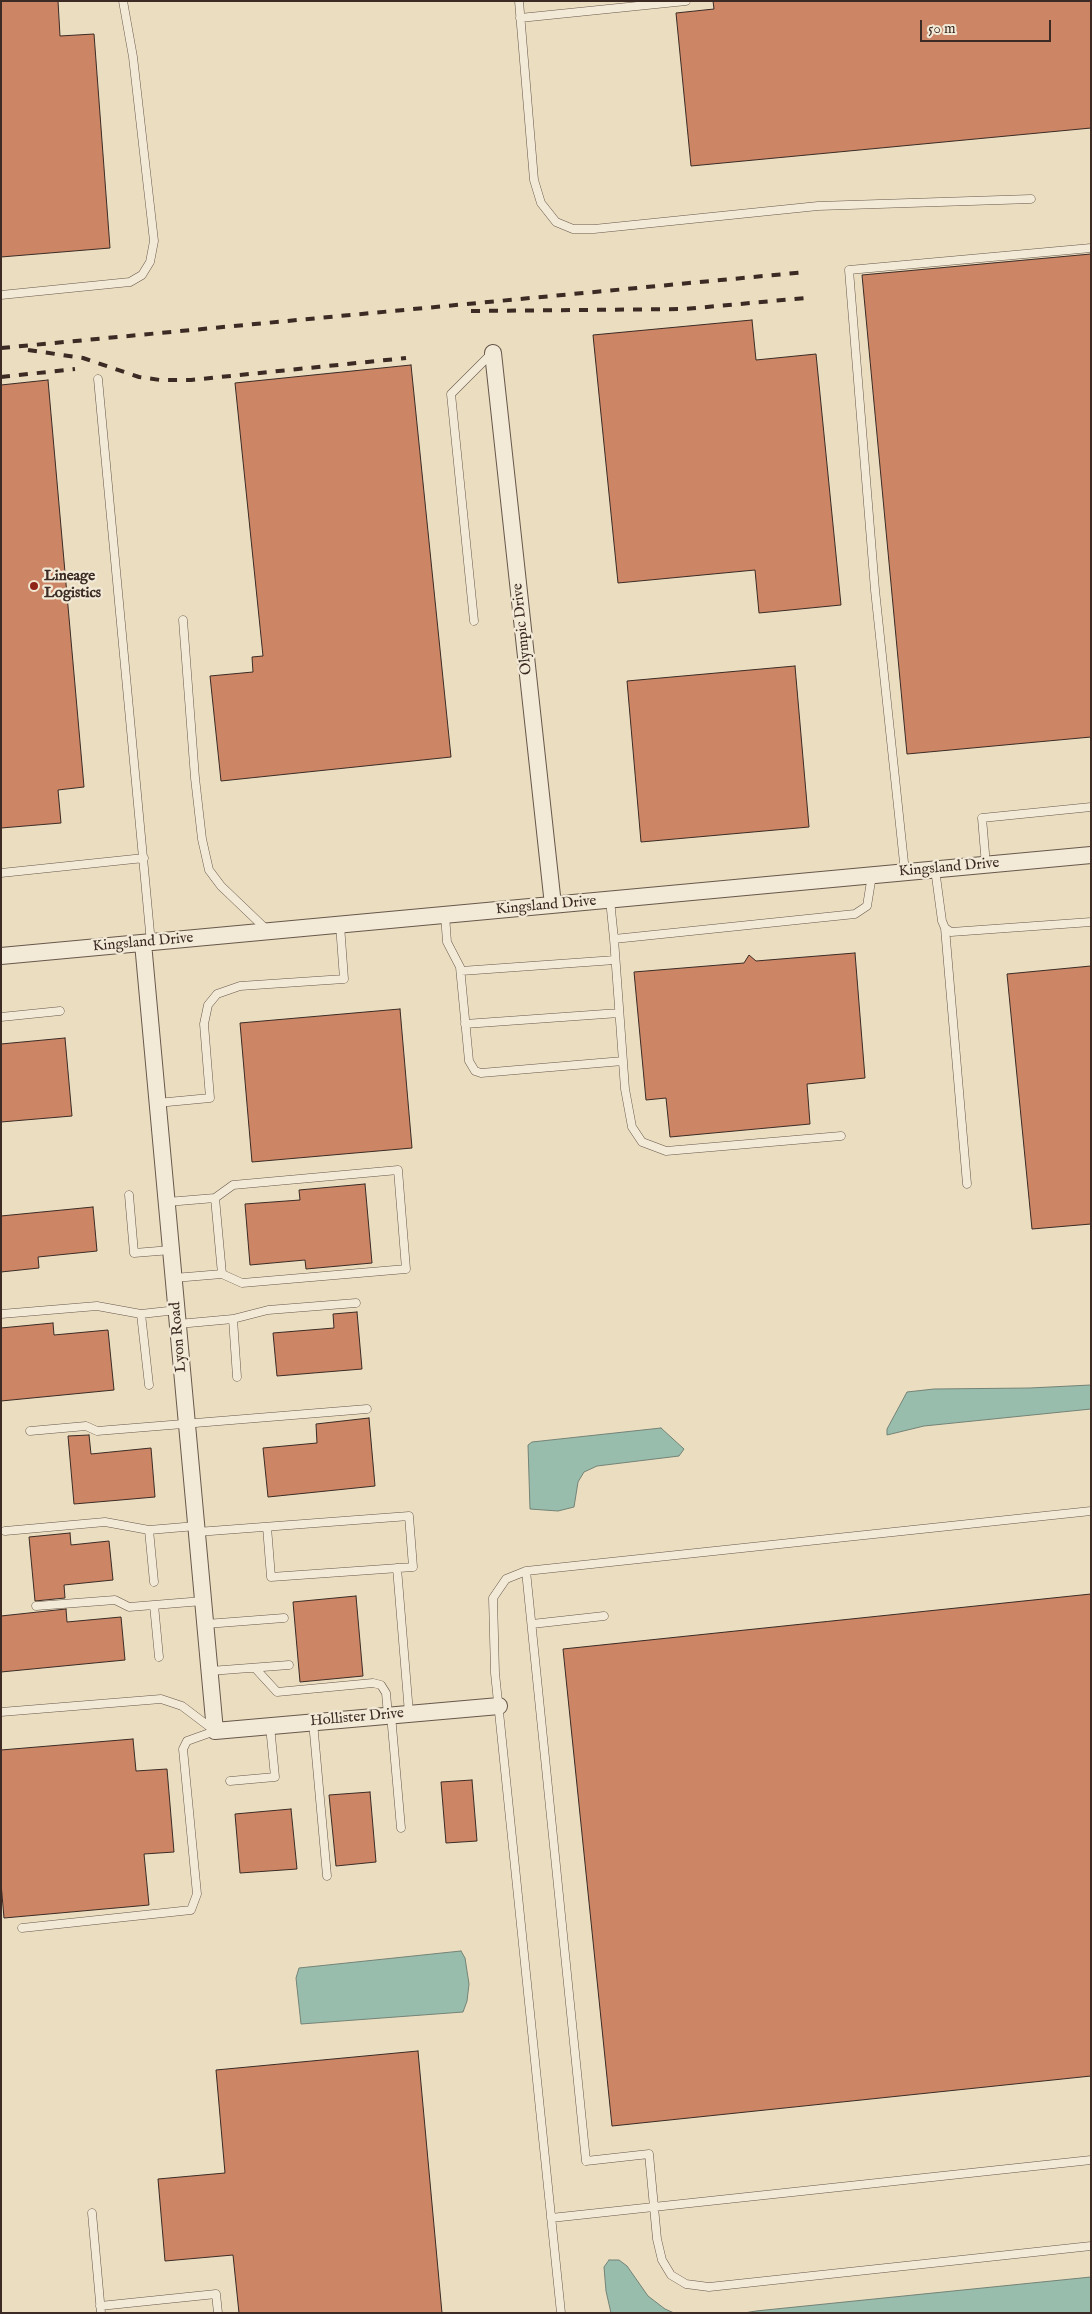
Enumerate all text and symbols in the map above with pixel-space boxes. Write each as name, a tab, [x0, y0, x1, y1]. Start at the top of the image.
scale bar	[922, 10, 1053, 42]
text: 50 m	[928, 19, 956, 38]
place label: Lineage Logistics	[44, 568, 101, 603]
marker: Lineage Logistics	[28, 580, 40, 592]
street label: Olympic Drive	[509, 582, 537, 676]
street label: Kingsland Drive	[898, 855, 1000, 881]
street label: Kingsland Drive	[495, 893, 597, 919]
street label: Kingsland Drive	[92, 930, 194, 956]
street label: Lyon Road	[167, 1301, 191, 1373]
street label: Hollister Drive	[309, 1705, 405, 1731]

